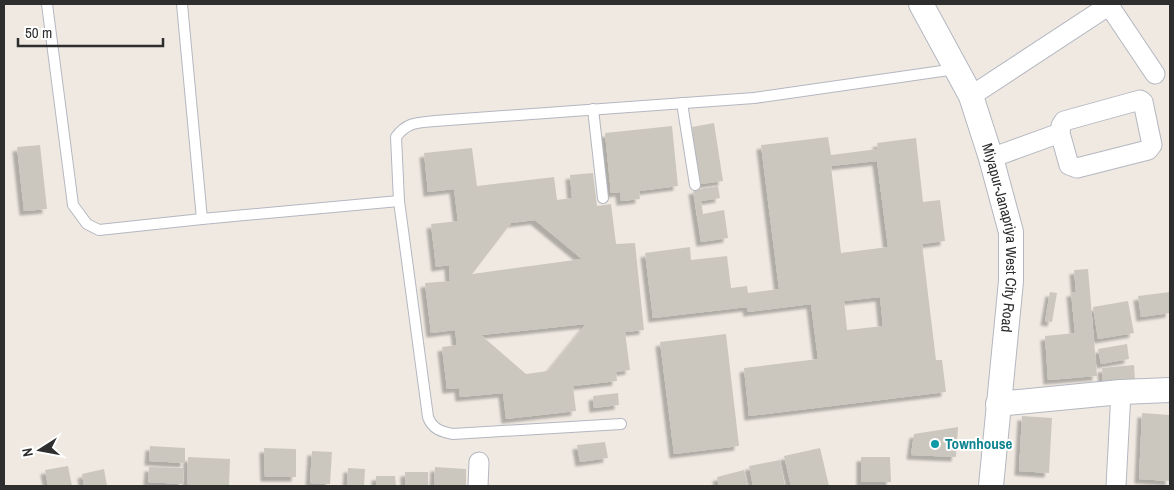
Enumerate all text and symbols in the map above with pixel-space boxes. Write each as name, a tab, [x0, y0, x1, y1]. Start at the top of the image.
scale bar	[18, 15, 162, 47]
text: 50 m	[25, 22, 52, 43]
street label: Miyapur-Janapriya West City Road	[977, 140, 1022, 333]
north arrow	[15, 425, 65, 475]
place label: Townhouse	[945, 433, 1013, 454]
marker: Townhouse	[929, 438, 941, 450]
text: N	[18, 447, 37, 458]

